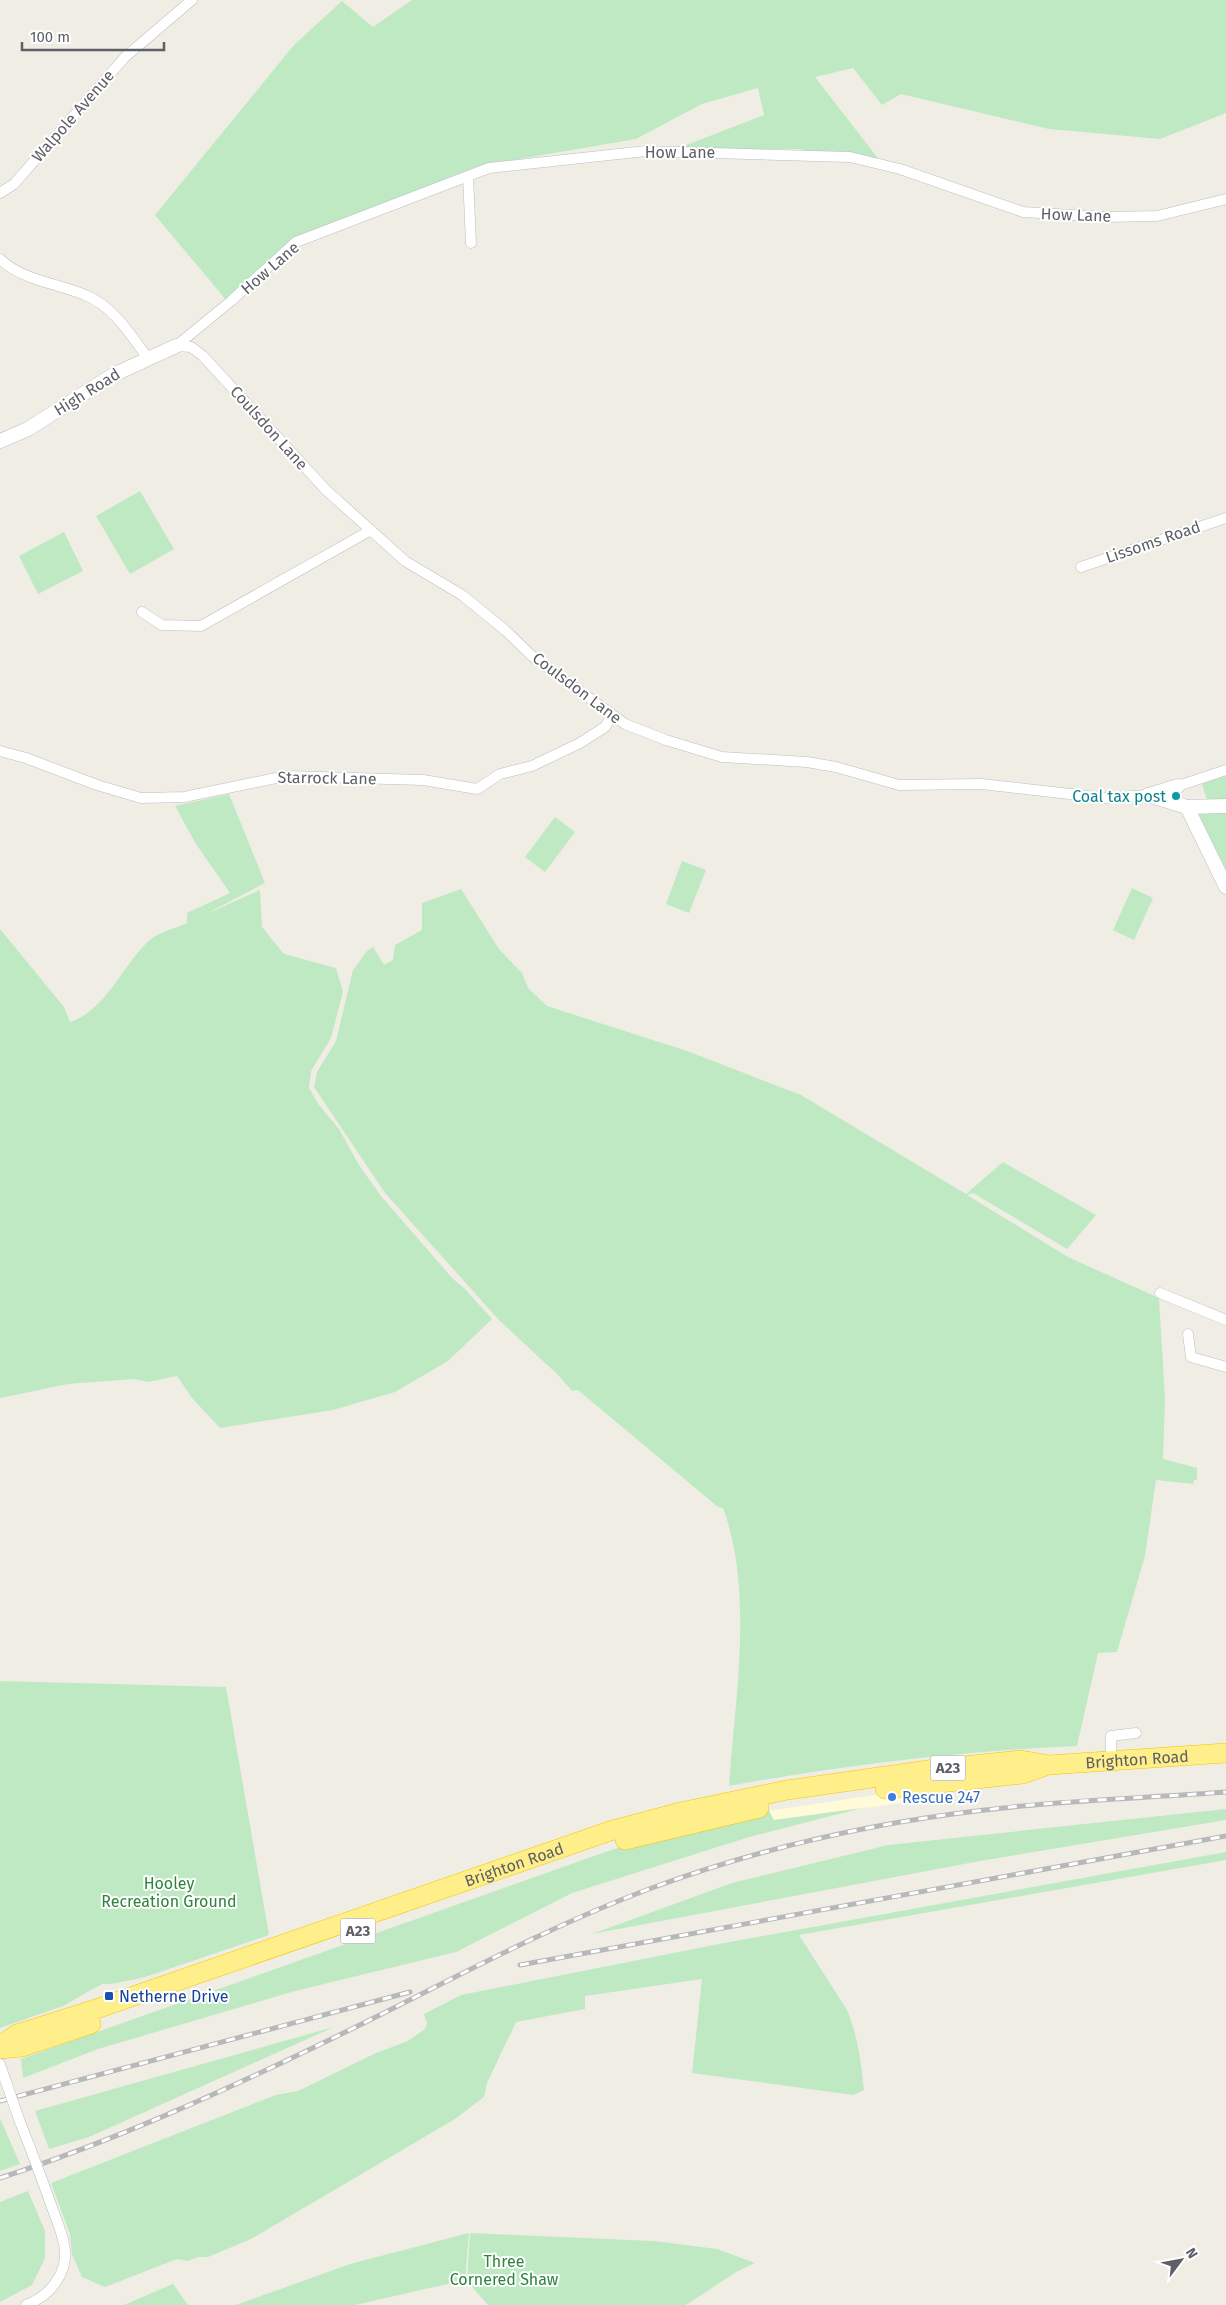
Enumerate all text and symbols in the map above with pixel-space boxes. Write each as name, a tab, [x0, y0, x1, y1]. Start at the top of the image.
scale bar	[22, 20, 165, 52]
text: 100 m	[30, 28, 70, 46]
street label: Walpole Avenue	[28, 66, 118, 166]
street label: How Lane	[645, 143, 715, 162]
street label: How Lane	[1040, 204, 1112, 226]
street label: How Lane	[237, 238, 303, 298]
street label: High Road	[50, 364, 124, 420]
street label: Coulsdon Lane	[226, 382, 312, 474]
street label: Lissoms Road	[1103, 517, 1203, 567]
street label: Coulsdon Lane	[529, 648, 625, 728]
street label: Starrock Lane	[277, 768, 377, 788]
place label: Coal tax post	[1072, 787, 1166, 806]
marker: Coal tax post	[1170, 790, 1182, 802]
street label: Brighton Road	[1085, 1746, 1189, 1772]
road number: A23	[930, 1756, 966, 1780]
place label: Rescue 247	[902, 1788, 980, 1807]
marker: Rescue 247	[886, 1791, 898, 1803]
street label: Brighton Road	[462, 1838, 566, 1890]
park label: Hooley Recreation Ground	[101, 1874, 237, 1911]
road number: A23	[340, 1918, 376, 1944]
place label: Netherne Drive	[119, 1987, 229, 2006]
marker: Netherne Drive	[103, 1990, 115, 2002]
north arrow	[1156, 2235, 1206, 2285]
text: N	[1182, 2245, 1201, 2262]
park label: Three Cornered Shaw	[450, 2252, 559, 2289]

